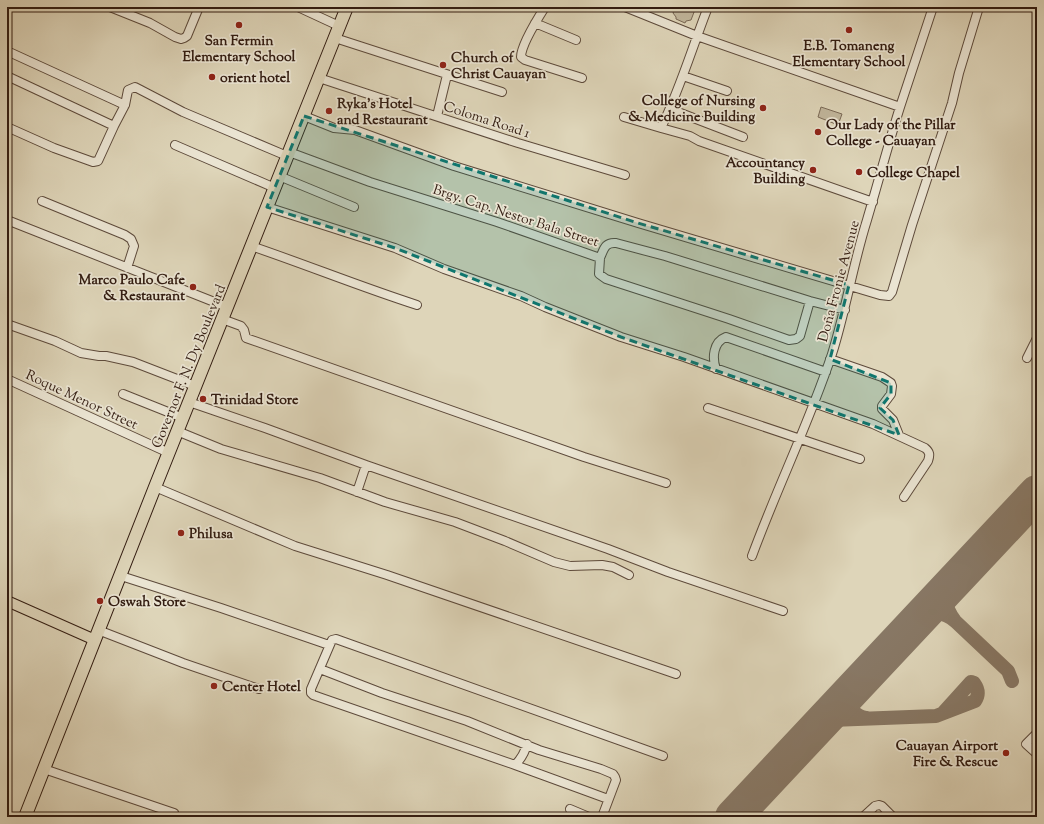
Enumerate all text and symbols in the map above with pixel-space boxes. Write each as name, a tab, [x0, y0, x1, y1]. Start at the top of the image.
marker: San Fermin Elementary School	[234, 20, 244, 30]
marker: E.B. Tomaneng Elementary School	[844, 25, 854, 35]
place label: San Fermin Elementary School	[183, 32, 296, 68]
place label: E.B. Tomaneng Elementary School	[793, 37, 906, 73]
place label: Church of Christ Cauayan	[451, 49, 547, 85]
marker: Church of Christ Cauayan	[438, 60, 448, 70]
place label: orient hotel	[220, 69, 290, 89]
marker: orient hotel	[207, 72, 217, 82]
place label: College of Nursing & Medicine Building	[628, 92, 755, 128]
place label: Ryka's Hotel and Restaurant	[337, 95, 428, 131]
street label: Coloma Road 1	[440, 97, 533, 144]
marker: College of Nursing & Medicine Building	[758, 103, 768, 113]
marker: Ryka's Hotel and Restaurant	[324, 106, 334, 116]
place label: Our Lady of the Pillar College - Cauayan	[826, 116, 956, 152]
marker: Our Lady of the Pillar College - Cauayan	[813, 127, 823, 137]
place label: Accountancy Building	[726, 154, 805, 190]
place label: College Chapel	[867, 164, 960, 184]
marker: Accountancy Building	[808, 165, 818, 175]
marker: College Chapel	[854, 167, 864, 177]
street label: Brgy. Cap. Nestor Bala Street	[430, 181, 601, 253]
street label: Doña Fronie Avenue	[814, 218, 866, 345]
place label: Marco Paulo Cafe & Restaurant	[79, 271, 185, 307]
street label: Governor F. N. Dy Boulevard	[148, 282, 232, 452]
marker: Marco Paulo Cafe & Restaurant	[188, 282, 198, 292]
street label: Roque Menor Street	[22, 366, 141, 436]
place label: Trinidad Store	[211, 391, 299, 411]
marker: Trinidad Store	[198, 394, 208, 404]
place label: Philusa	[189, 525, 233, 545]
marker: Philusa	[176, 528, 186, 538]
place label: Oswah Store	[108, 593, 187, 613]
marker: Oswah Store	[95, 596, 105, 606]
place label: Center Hotel	[222, 678, 301, 698]
marker: Center Hotel	[209, 681, 219, 691]
place label: Cauayan Airport Fire & Rescue	[896, 737, 998, 773]
marker: Cauayan Airport Fire & Rescue	[1001, 748, 1011, 758]

